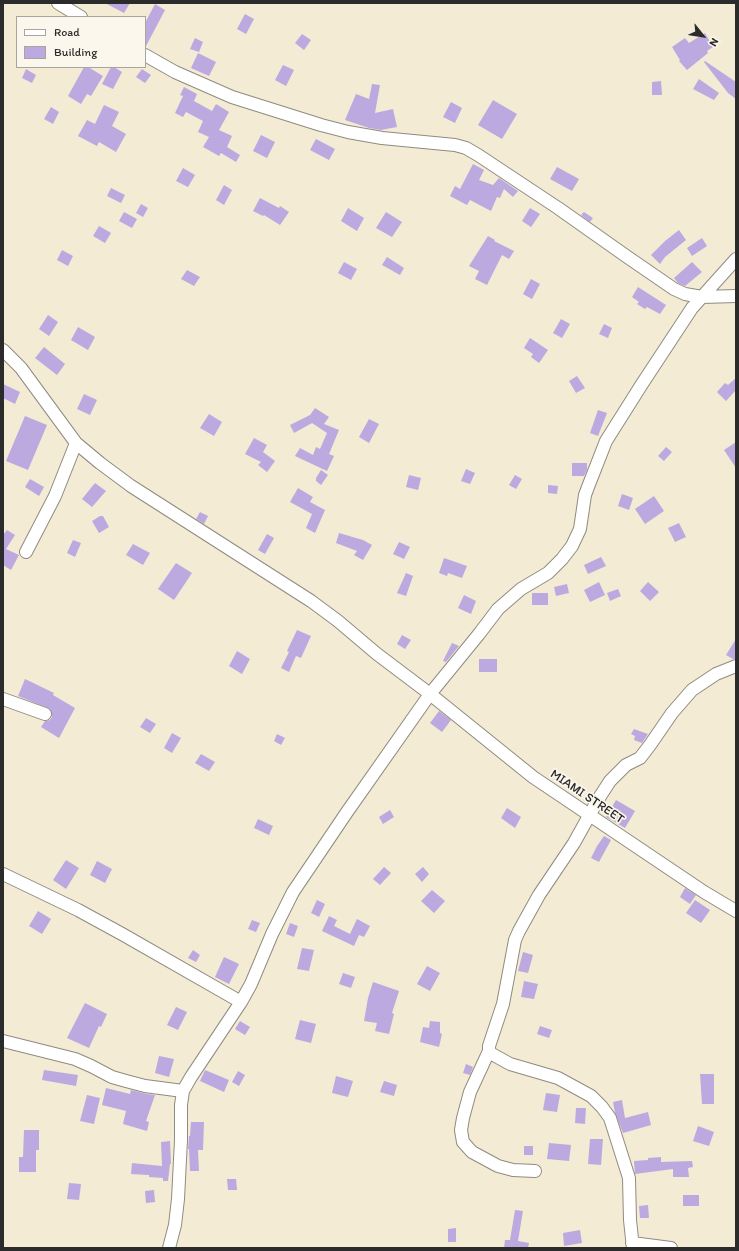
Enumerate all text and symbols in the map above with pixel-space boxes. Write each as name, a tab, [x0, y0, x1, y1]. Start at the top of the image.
legend	[16, 16, 146, 68]
north arrow	[683, 16, 723, 56]
text: Road	[54, 25, 80, 39]
text: N	[706, 36, 721, 49]
text: Building	[54, 45, 97, 59]
street label: MIAMI STREET	[547, 766, 627, 828]

